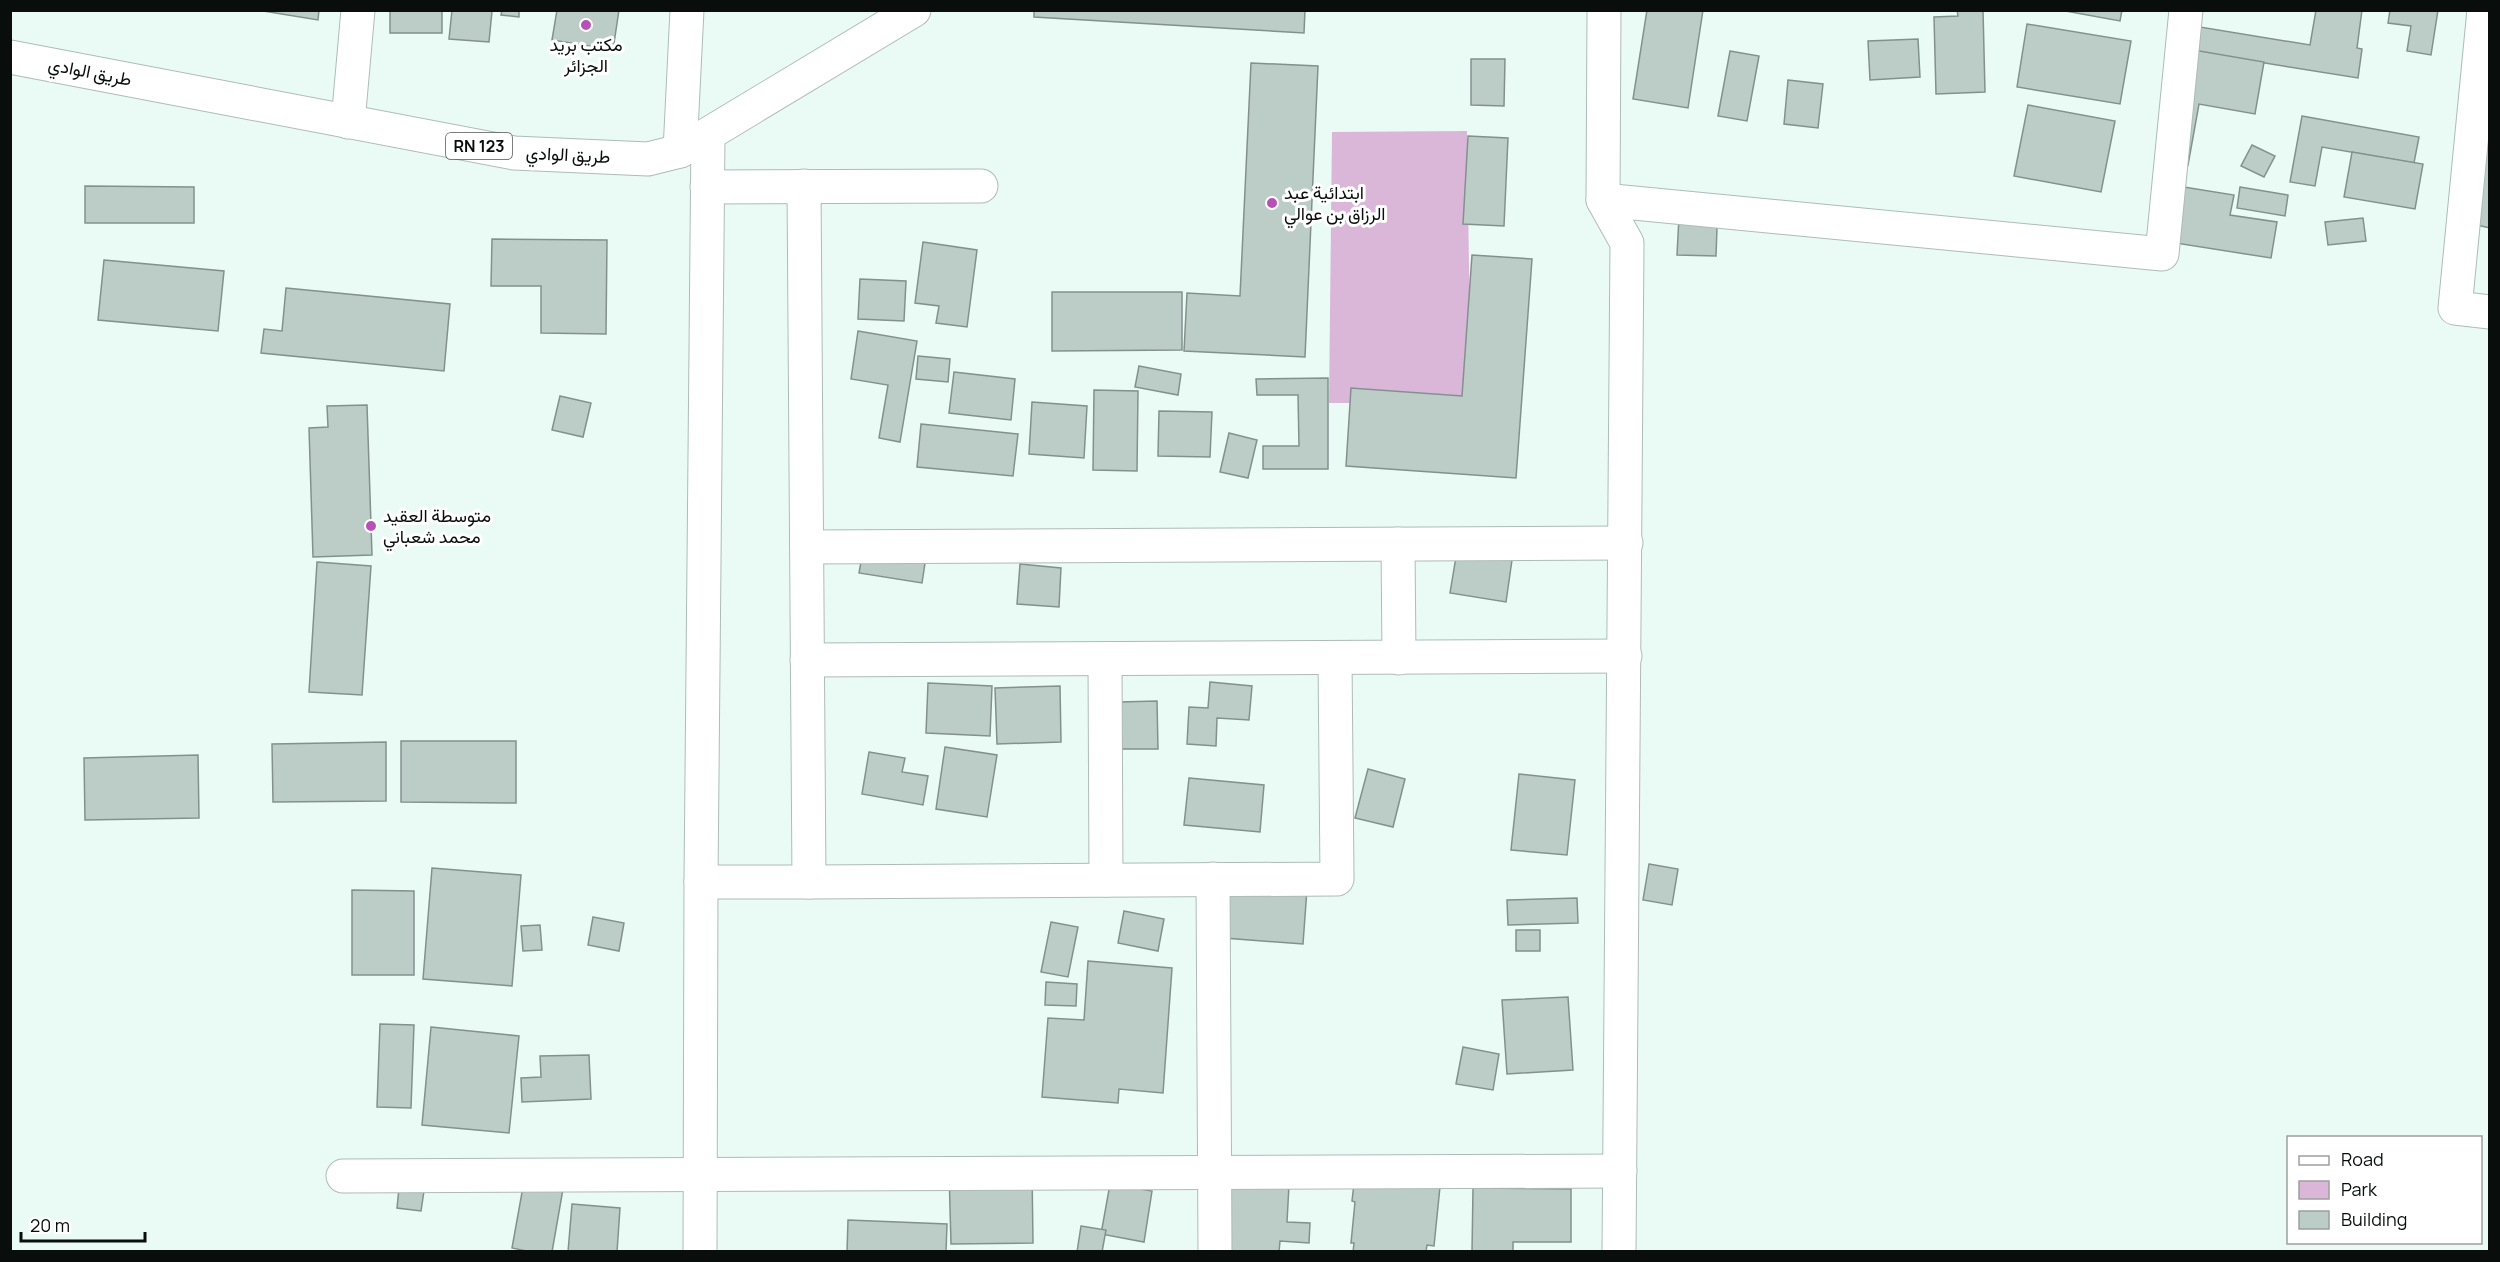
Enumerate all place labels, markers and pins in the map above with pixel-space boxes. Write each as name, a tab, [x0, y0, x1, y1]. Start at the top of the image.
marker: مكتب بريد الجزائر	[579, 18, 593, 32]
place label: مكتب بريد الجزائر	[549, 32, 623, 77]
place label: ابتدائية عبد الرزاق بن عوالي	[1284, 180, 1386, 229]
marker: ابتدائية عبد الرزاق بن عوالي	[1265, 196, 1279, 210]
place label: متوسطة العقيد محمد شعباني	[383, 503, 491, 552]
marker: متوسطة العقيد محمد شعباني	[364, 519, 378, 533]

